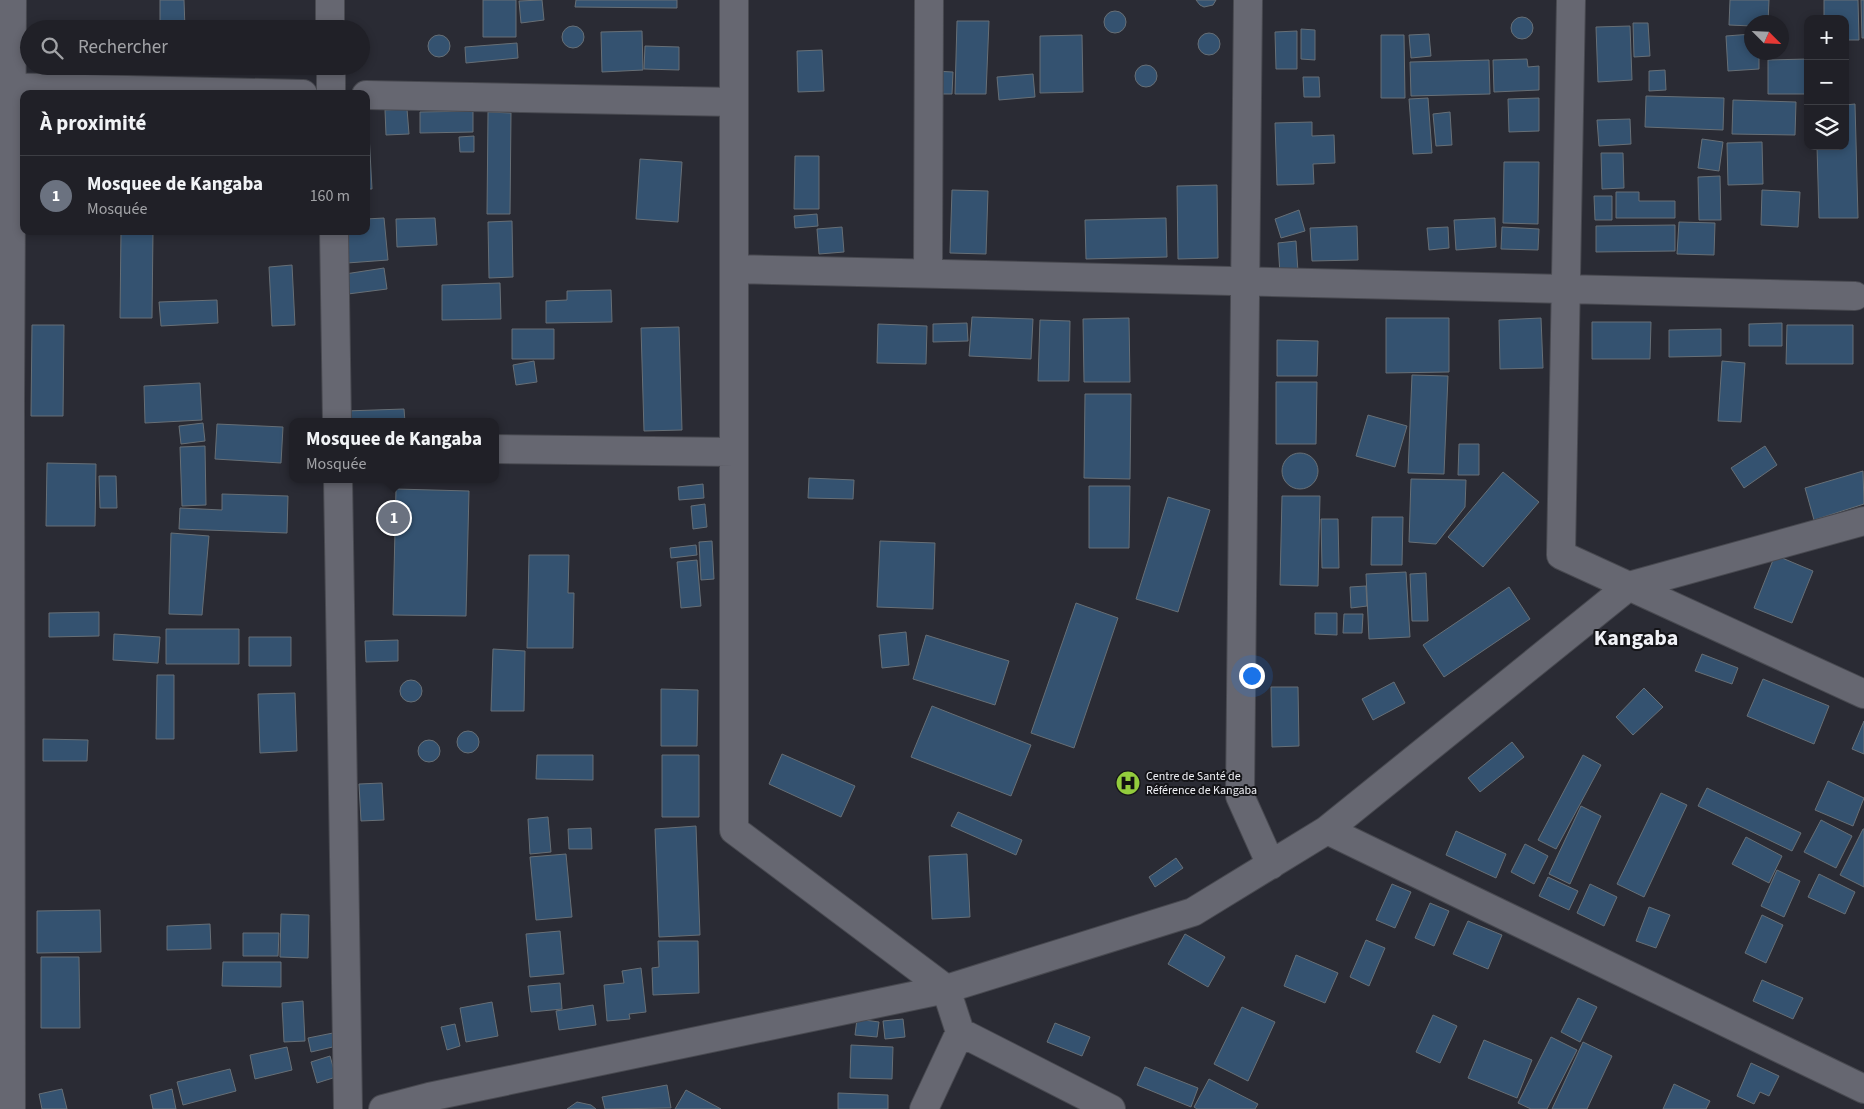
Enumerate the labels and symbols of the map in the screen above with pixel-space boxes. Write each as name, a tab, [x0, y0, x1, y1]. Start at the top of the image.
north arrow	[1744, 15, 1789, 60]
pin: 1	[378, 499, 410, 537]
district label: Kangaba	[1594, 622, 1678, 654]
your location	[1239, 663, 1265, 689]
place label: Centre de Santé de Référence de Kangaba	[1146, 768, 1257, 799]
hospital icon: Centre de Santé de Référence de Kangaba	[1115, 770, 1141, 796]

